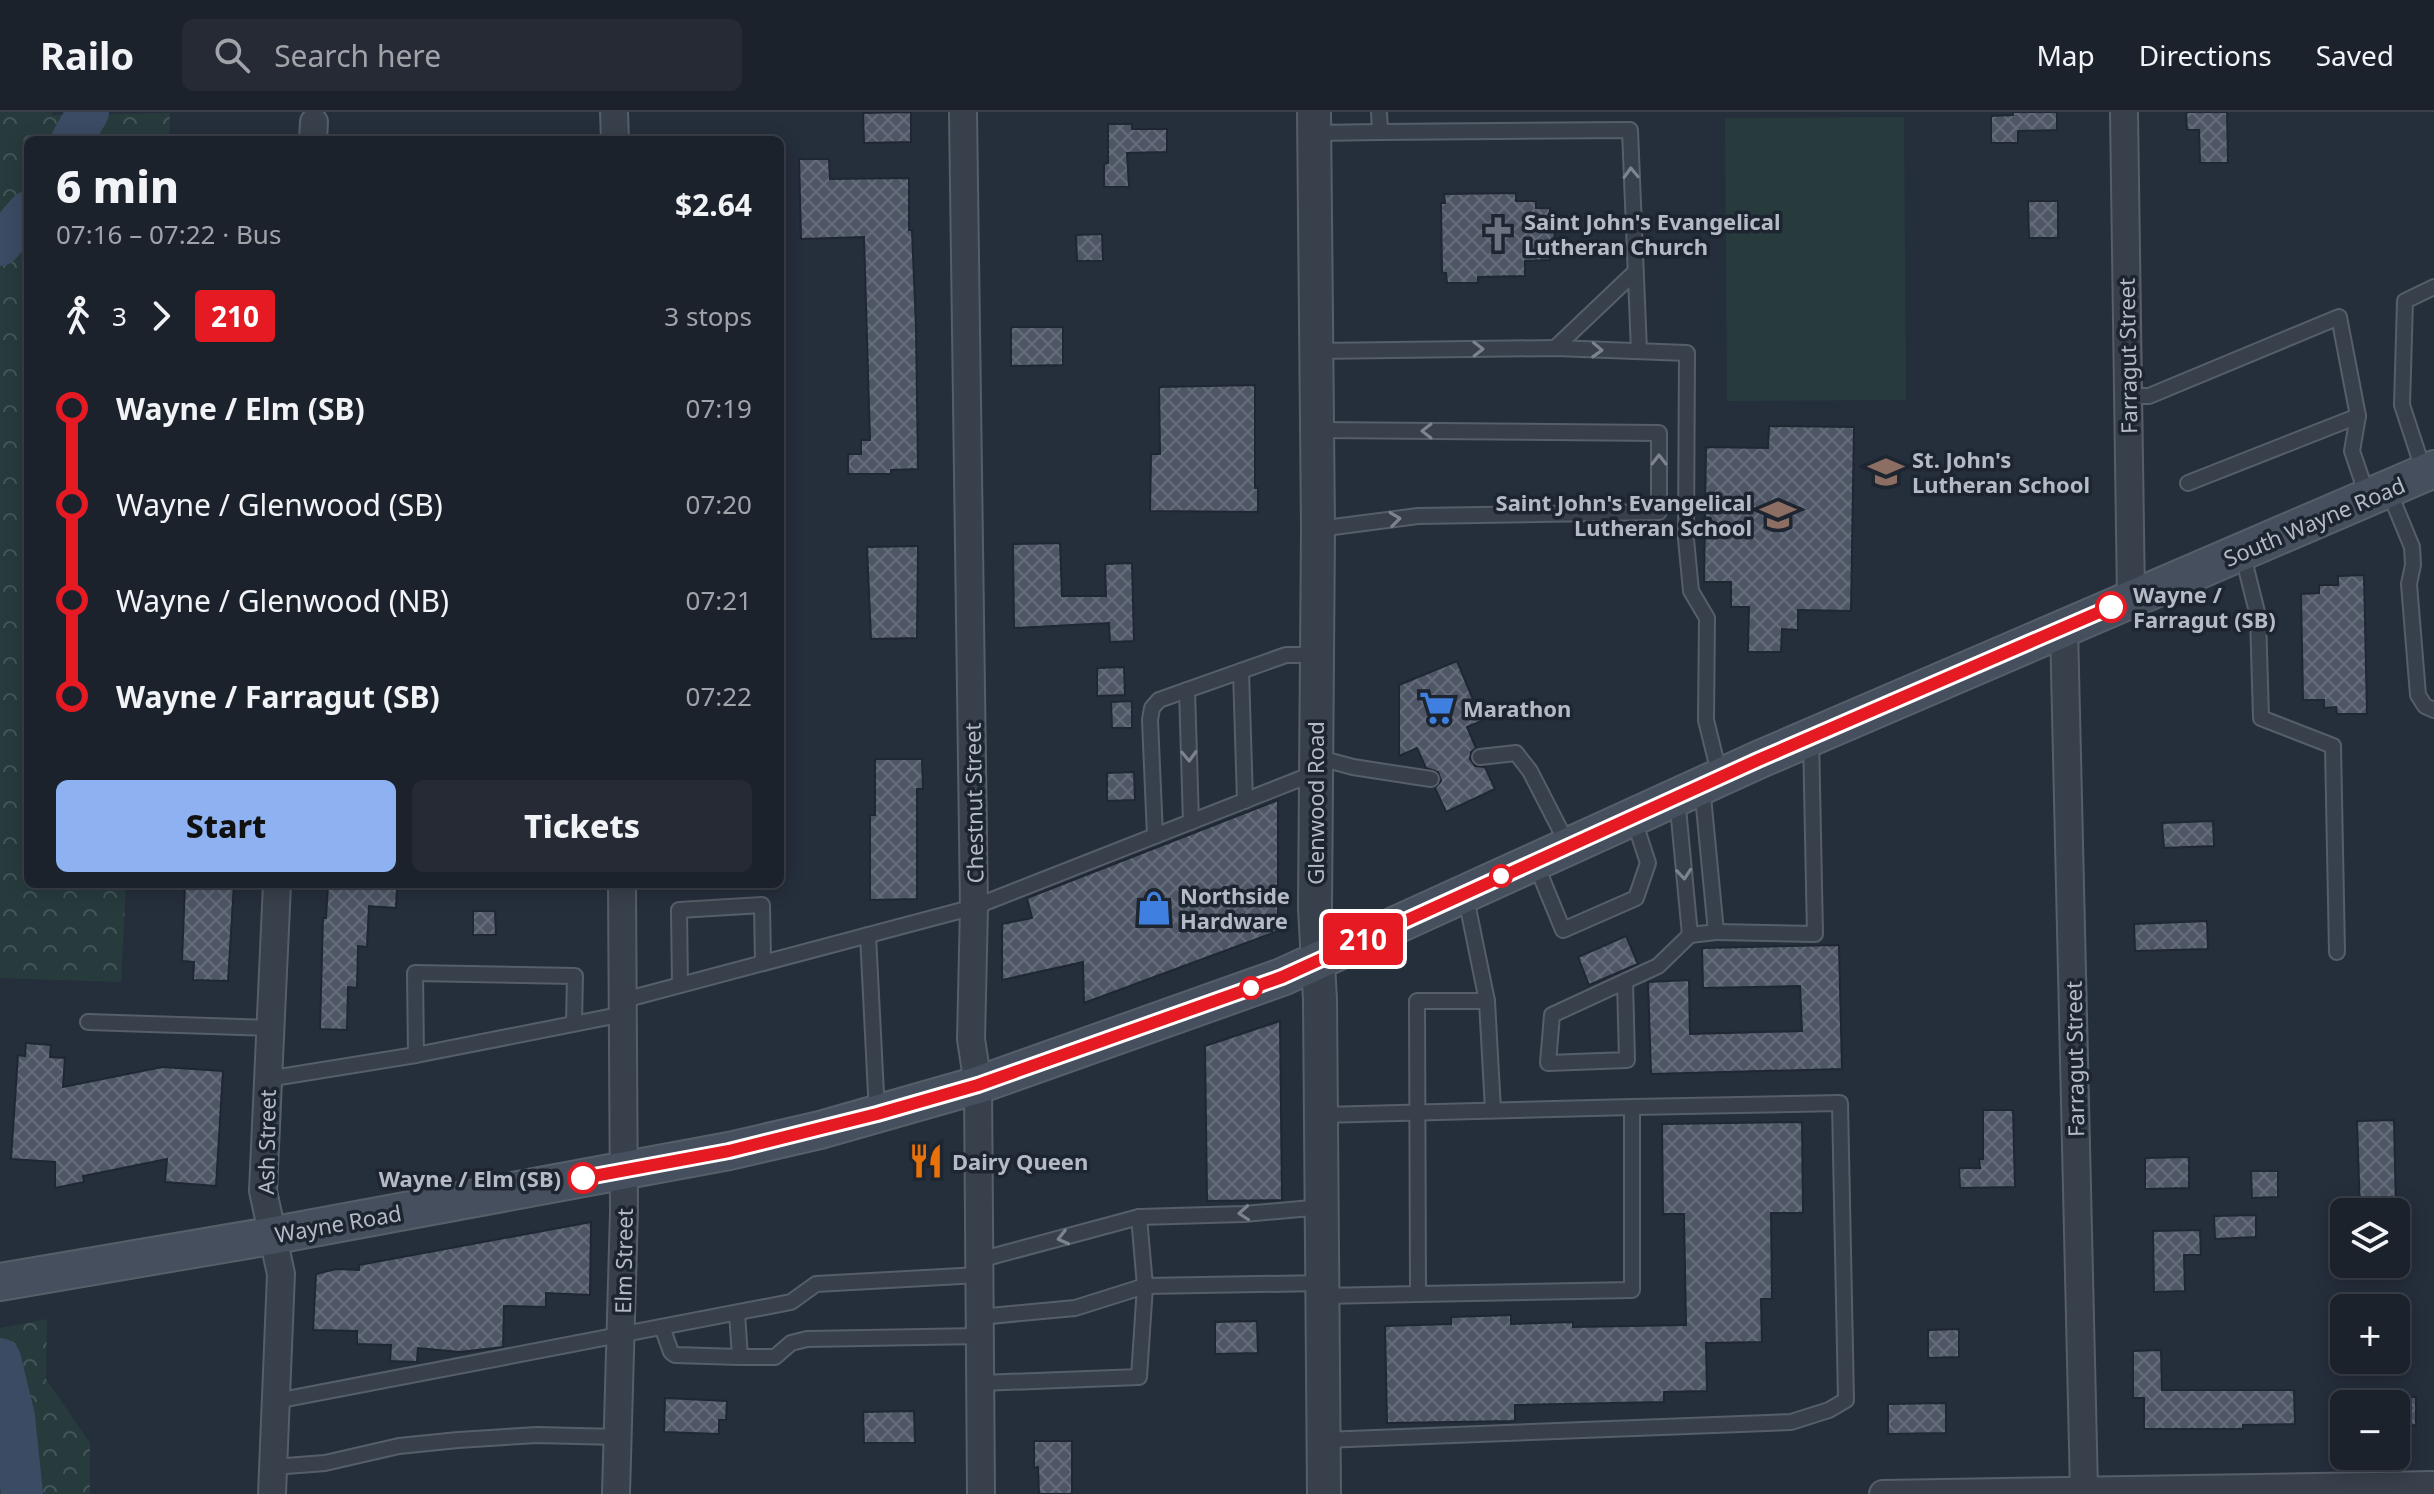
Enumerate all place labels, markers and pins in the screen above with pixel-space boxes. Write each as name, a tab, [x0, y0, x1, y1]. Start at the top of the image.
place label: Saint John's Evangelical Lutheran Church	[1524, 206, 1780, 261]
church icon: Saint John's Evangelical Lutheran Church	[1479, 215, 1517, 253]
place label: St. John's Lutheran School	[1912, 444, 2090, 499]
school or university icon: St. John's Lutheran School	[1867, 453, 1905, 491]
place label: Saint John's Evangelical Lutheran School	[1496, 487, 1752, 542]
school or university icon: Saint John's Evangelical Lutheran School	[1759, 496, 1797, 534]
place label: Wayne / Farragut (SB)	[2133, 579, 2276, 634]
marker: Wayne / Farragut (SB)	[2096, 592, 2126, 622]
supermarket icon: Marathon	[1418, 689, 1456, 727]
place label: Marathon	[1463, 693, 1571, 723]
unlabelled marker	[1490, 865, 1512, 887]
place label: Northside Hardware	[1180, 880, 1290, 935]
shop icon: Northside Hardware	[1135, 889, 1173, 927]
unlabelled marker	[1240, 977, 1262, 999]
restaurant icon: Dairy Queen	[907, 1142, 945, 1180]
place label: Dairy Queen	[952, 1146, 1088, 1176]
place label: Wayne / Elm (SB)	[379, 1163, 561, 1193]
marker: Wayne / Elm (SB)	[568, 1163, 598, 1193]

